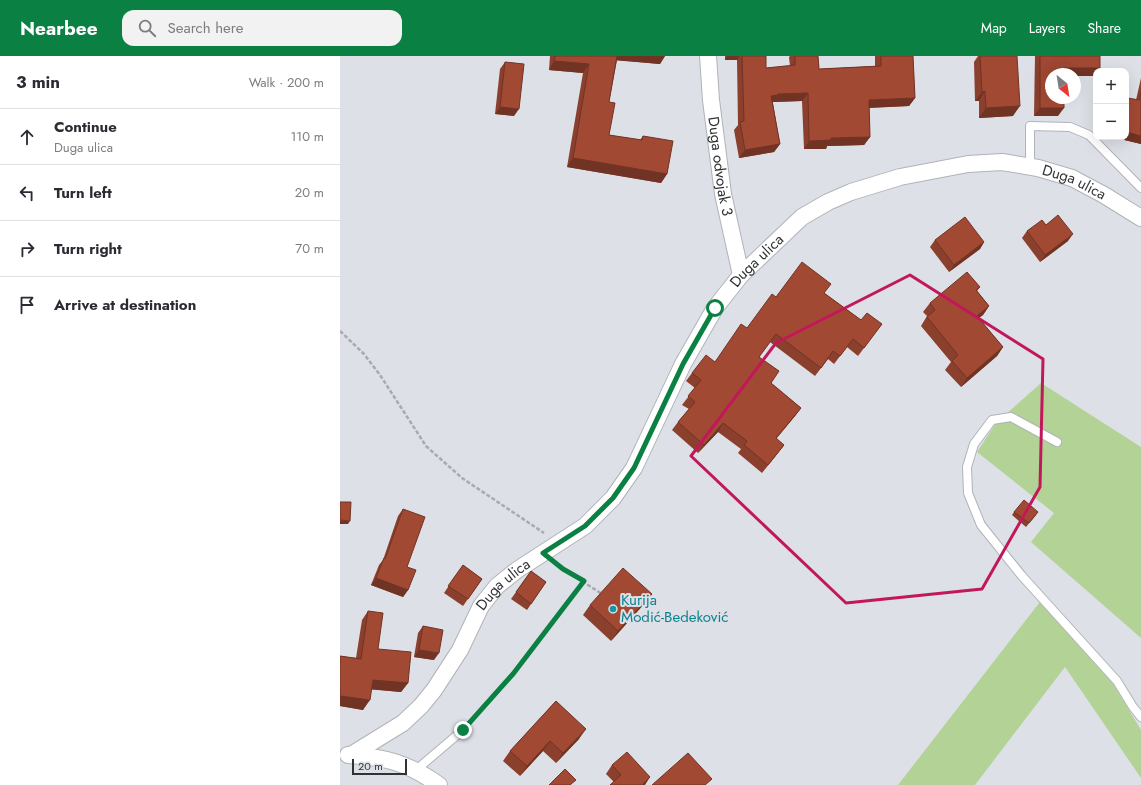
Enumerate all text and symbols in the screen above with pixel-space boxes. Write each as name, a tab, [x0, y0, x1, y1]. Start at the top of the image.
search box	[122, 10, 402, 46]
text: Nearbee	[20, 15, 98, 42]
icon: search	[136, 17, 158, 39]
text: Search here	[168, 17, 243, 39]
text: Map	[981, 18, 1007, 38]
text: Layers	[1029, 18, 1065, 38]
text: Share	[1087, 18, 1121, 38]
north arrow	[1045, 68, 1081, 104]
map controls	[1093, 68, 1129, 140]
button: +	[1093, 68, 1129, 104]
text: 3 min	[16, 70, 60, 94]
text: Walk · 200 m	[249, 73, 324, 92]
button: −	[1093, 104, 1129, 140]
street label: Duga odvojak 3	[702, 115, 739, 218]
text: Continue	[54, 116, 117, 138]
icon: ahead	[16, 126, 38, 148]
text: 110 m	[290, 127, 324, 146]
text: Duga ulica	[54, 138, 113, 157]
street label: Duga ulica	[1040, 159, 1110, 205]
icon: left	[16, 182, 38, 204]
text: Turn left	[54, 182, 112, 204]
text: 20 m	[295, 183, 324, 202]
street label: Duga ulica	[724, 229, 789, 292]
icon: right	[16, 238, 38, 260]
text: Turn right	[54, 238, 122, 260]
text: 70 m	[295, 239, 324, 258]
icon: arrive	[16, 294, 38, 316]
text: Arrive at destination	[54, 294, 196, 316]
route start	[706, 299, 724, 317]
street label: Duga ulica	[471, 553, 535, 615]
place label: Kurija Modić-Bedeković	[621, 589, 729, 628]
marker: Kurija Modić-Bedeković	[608, 604, 618, 614]
route end	[454, 721, 472, 739]
scale bar	[352, 757, 407, 776]
text: 20 m	[358, 758, 383, 774]

